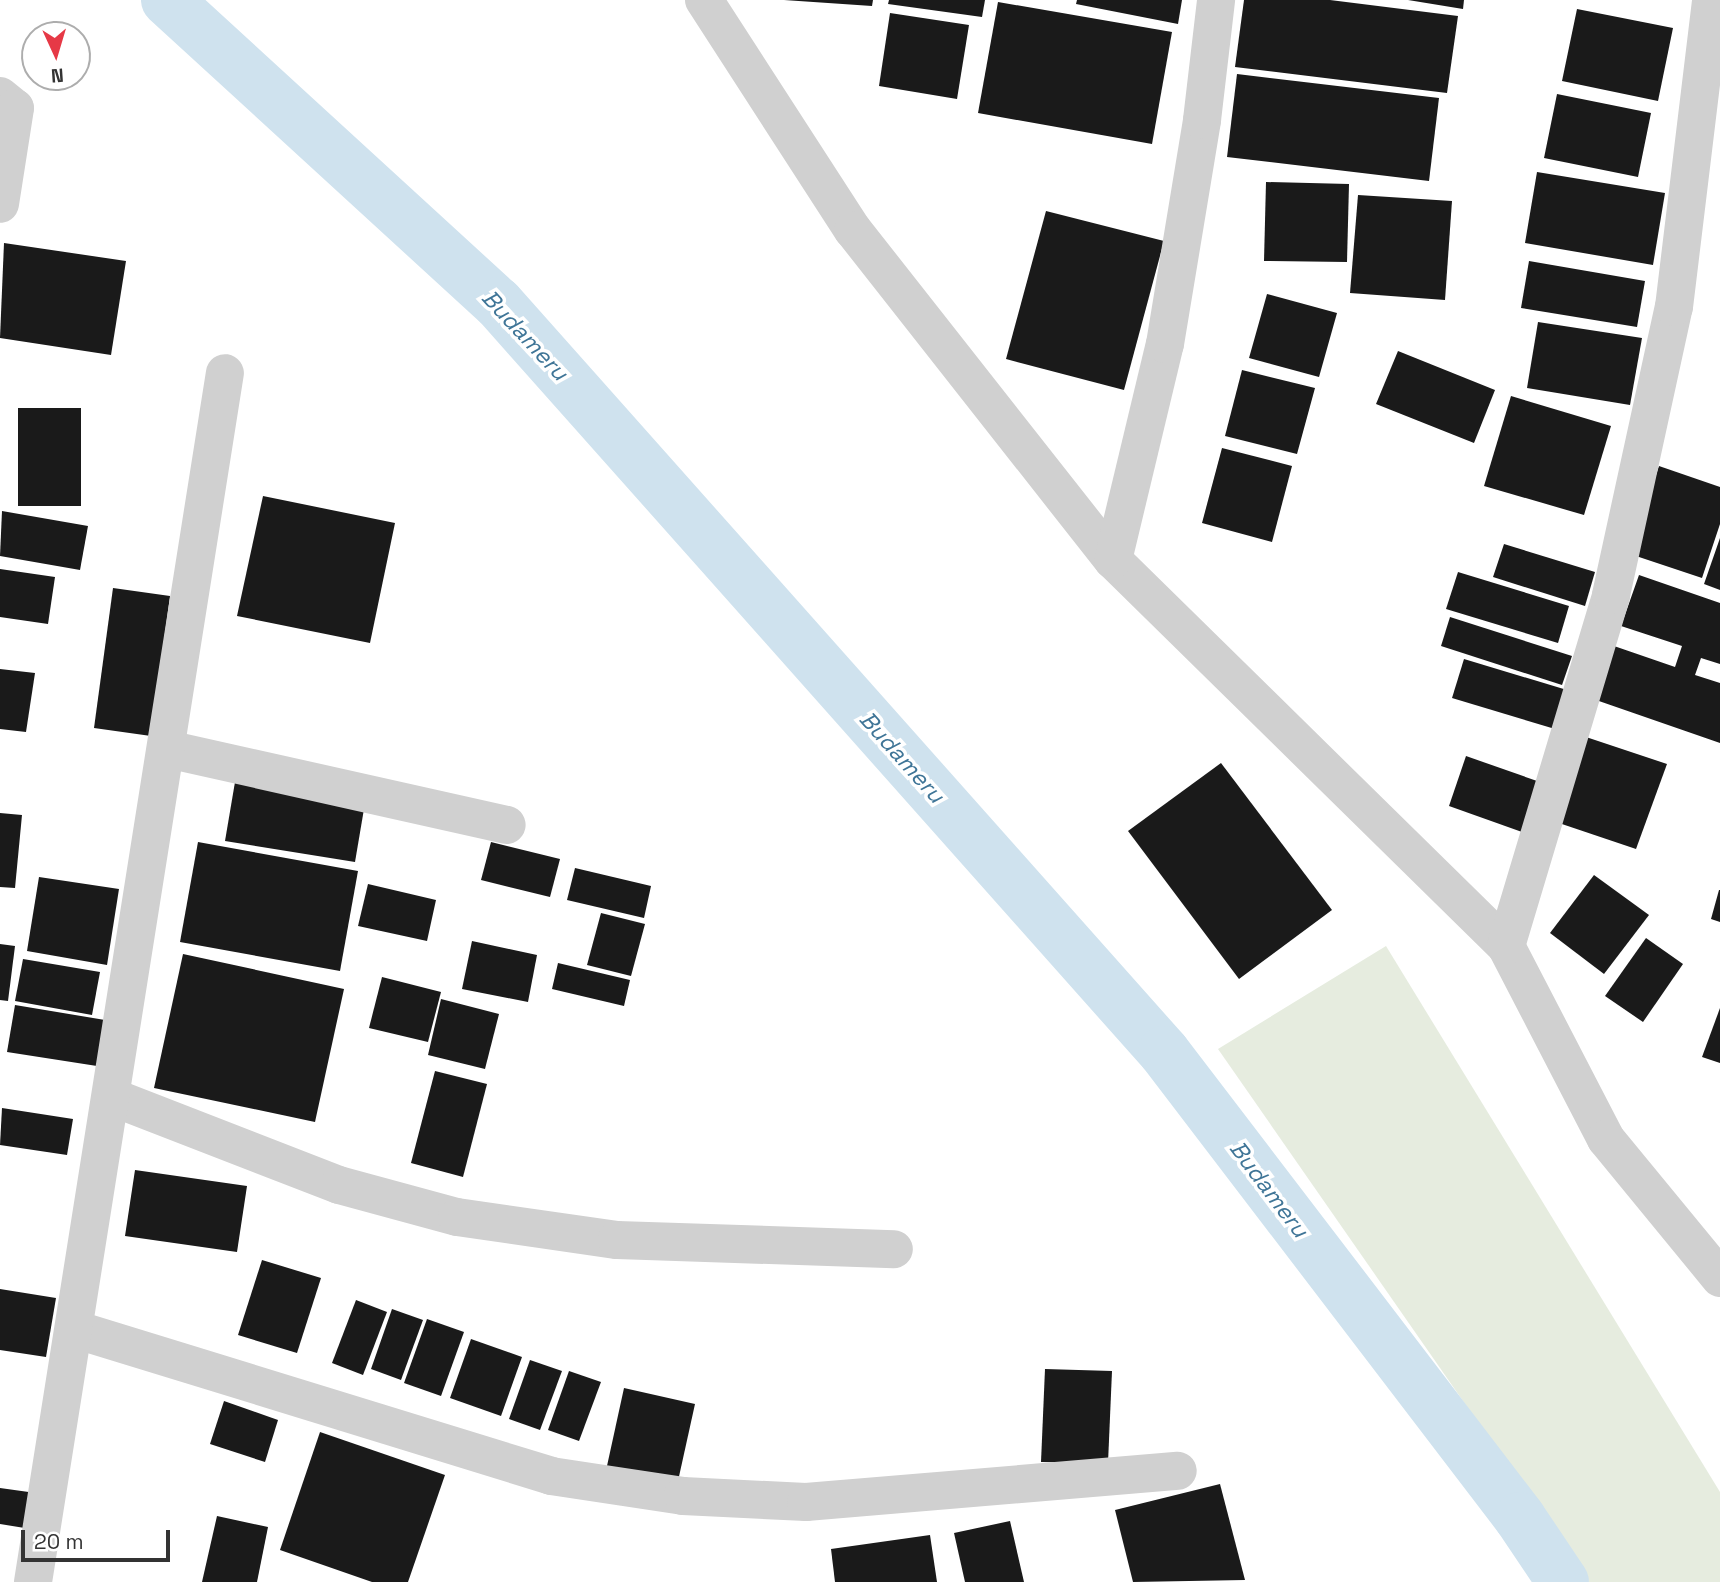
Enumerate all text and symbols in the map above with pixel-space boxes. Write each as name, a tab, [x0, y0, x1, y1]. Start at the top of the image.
north arrow	[21, 21, 91, 91]
text: N	[50, 63, 65, 88]
water label: Budameru	[476, 284, 574, 386]
water label: Budameru	[854, 706, 950, 808]
water label: Budameru	[1224, 1135, 1314, 1243]
scale bar	[24, 1516, 173, 1560]
text: 20 m	[34, 1528, 84, 1555]

